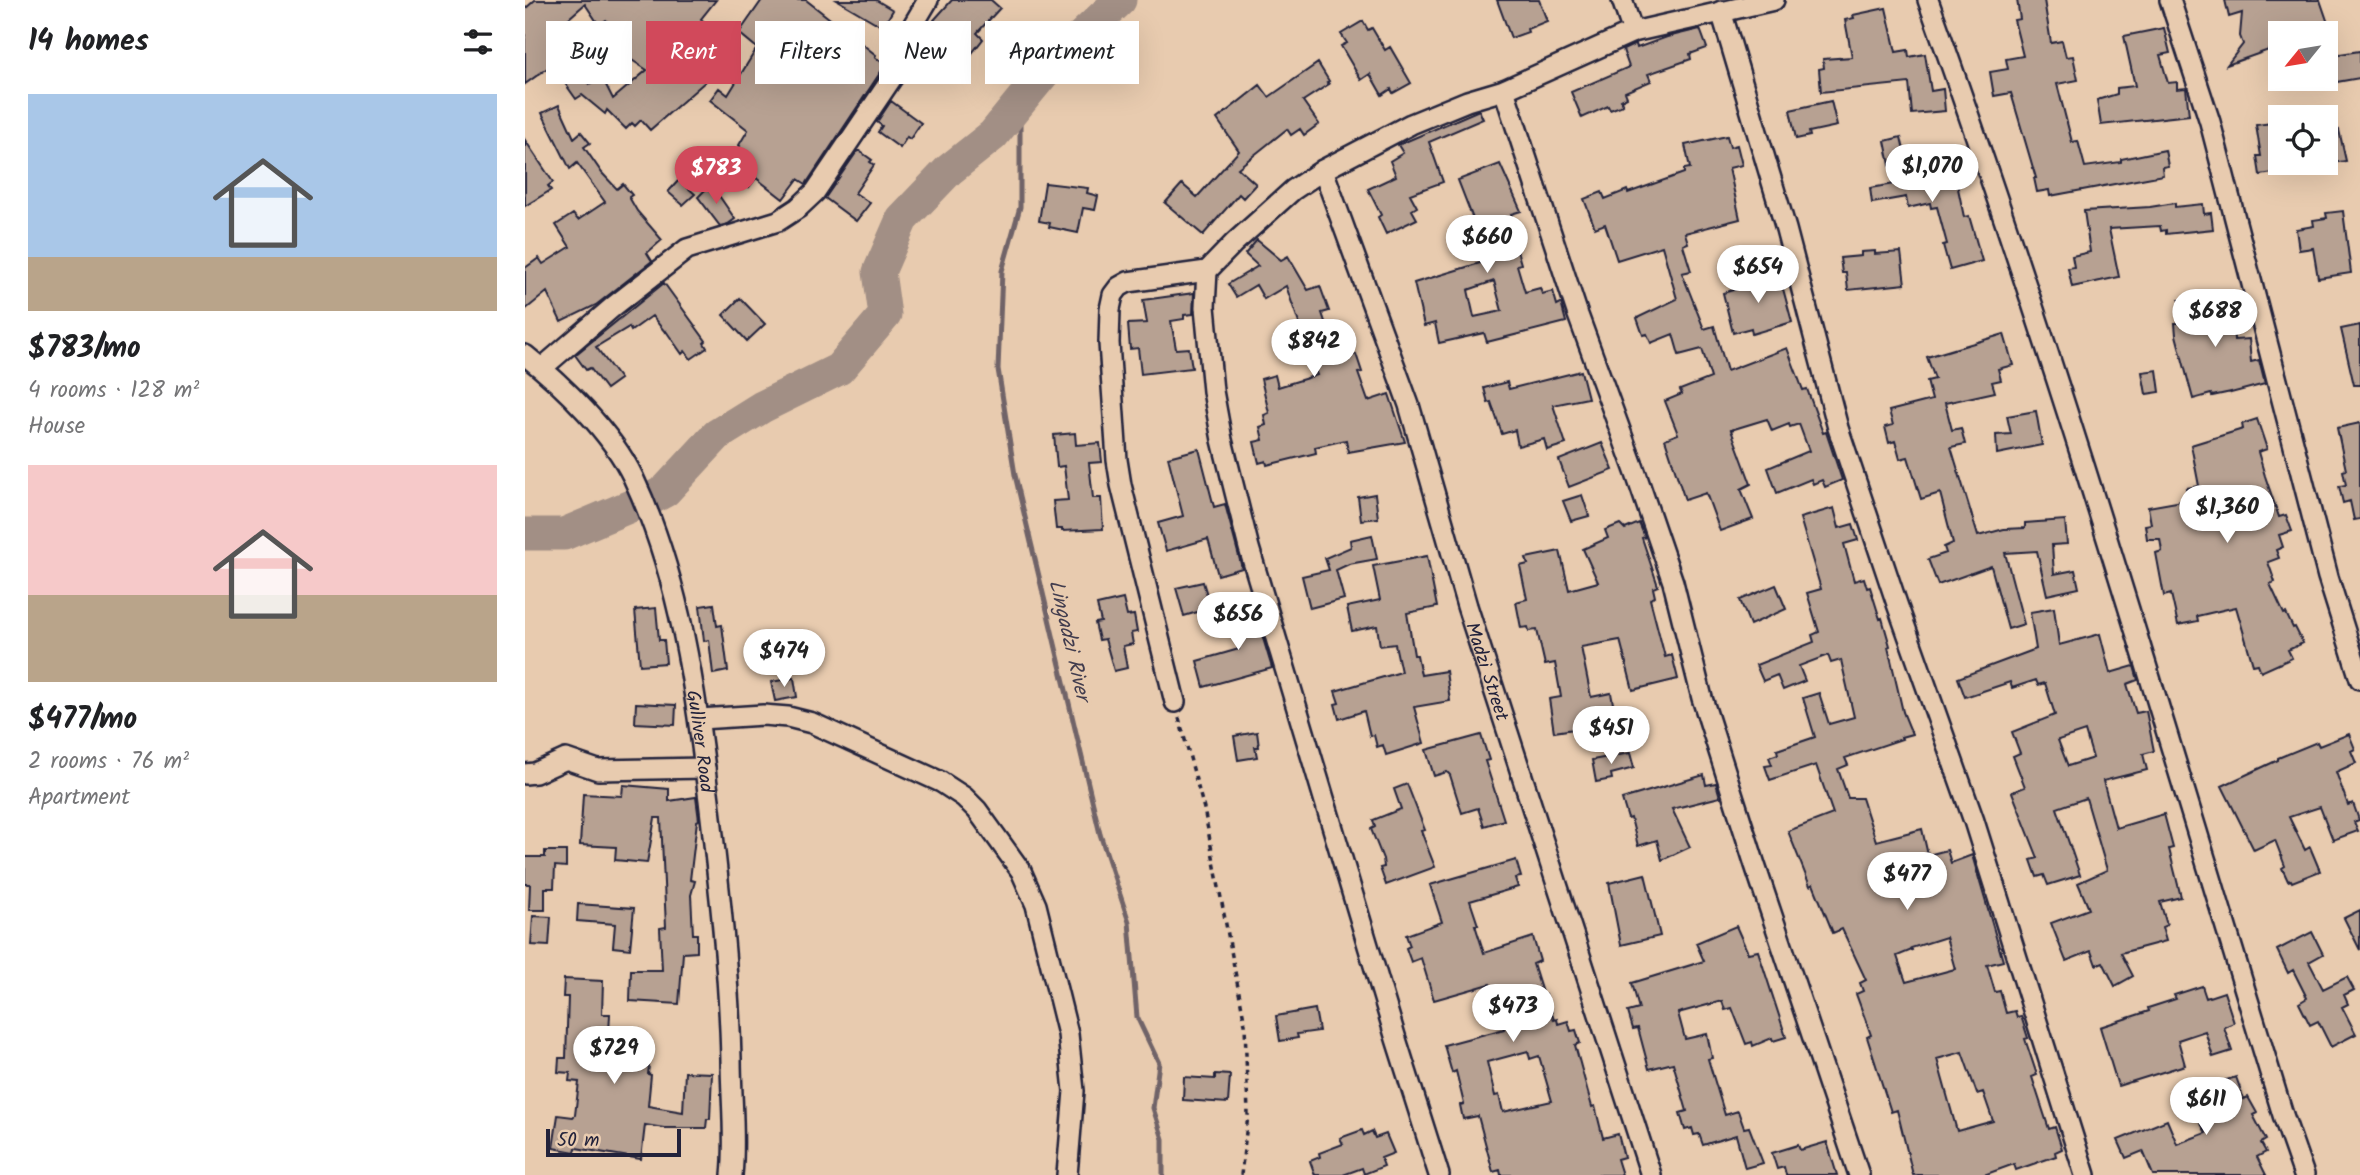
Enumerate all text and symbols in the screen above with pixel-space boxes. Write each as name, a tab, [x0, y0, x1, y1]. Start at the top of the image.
text: 14 homes	[28, 18, 149, 66]
chip: Buy	[546, 21, 632, 84]
chip: Rent	[646, 21, 741, 84]
chip: Filters	[755, 21, 865, 84]
chip: New	[879, 21, 971, 84]
chip: Apartment	[985, 21, 1139, 84]
north arrow	[2268, 21, 2338, 91]
map controls	[2268, 21, 2338, 175]
icon: filters	[459, 23, 497, 61]
button: locate	[2268, 105, 2338, 175]
icon: home	[200, 140, 326, 266]
pin: $1,070	[1875, 144, 1989, 204]
pin: $783	[675, 146, 757, 206]
text: $1,070	[1901, 149, 1963, 185]
text: $783	[691, 151, 741, 187]
pin: $660	[1446, 216, 1528, 275]
text: $660	[1462, 220, 1512, 256]
pin: $654	[1717, 246, 1799, 305]
text: $654	[1733, 250, 1783, 286]
pin: $688	[2174, 290, 2256, 349]
text: $688	[2188, 294, 2242, 330]
pin: $842	[1273, 320, 1355, 379]
text: $842	[1287, 324, 1341, 360]
text: $783/mo	[28, 325, 141, 373]
text: 4 rooms · 128 m²	[28, 373, 199, 409]
text: House	[28, 409, 85, 445]
pin: $1,360	[2170, 486, 2284, 545]
text: $1,360	[2195, 490, 2259, 526]
icon: home	[200, 511, 326, 637]
water label: Lingadzi River	[1039, 577, 1099, 708]
pin: $656	[1197, 592, 1279, 652]
text: $656	[1213, 597, 1263, 633]
street label: Madzi Street	[1456, 619, 1516, 726]
pin: $474	[743, 630, 825, 689]
text: $474	[759, 634, 809, 670]
street label: Gulliver Road	[677, 688, 721, 795]
text: $477/mo	[28, 696, 137, 744]
pin: $451	[1570, 706, 1652, 766]
text: $451	[1589, 711, 1633, 747]
text: 2 rooms · 76 m²	[28, 744, 189, 780]
text: Apartment	[28, 780, 130, 816]
pin: $477	[1866, 852, 1948, 912]
text: $477	[1883, 857, 1931, 893]
pin: $473	[1472, 984, 1554, 1044]
text: $473	[1488, 989, 1538, 1025]
pin: $729	[573, 1026, 655, 1086]
text: $729	[589, 1031, 639, 1067]
pin: $611	[2165, 1078, 2247, 1137]
text: $611	[2186, 1082, 2226, 1118]
scale bar	[546, 1126, 681, 1158]
text: 50 m	[557, 1126, 599, 1156]

